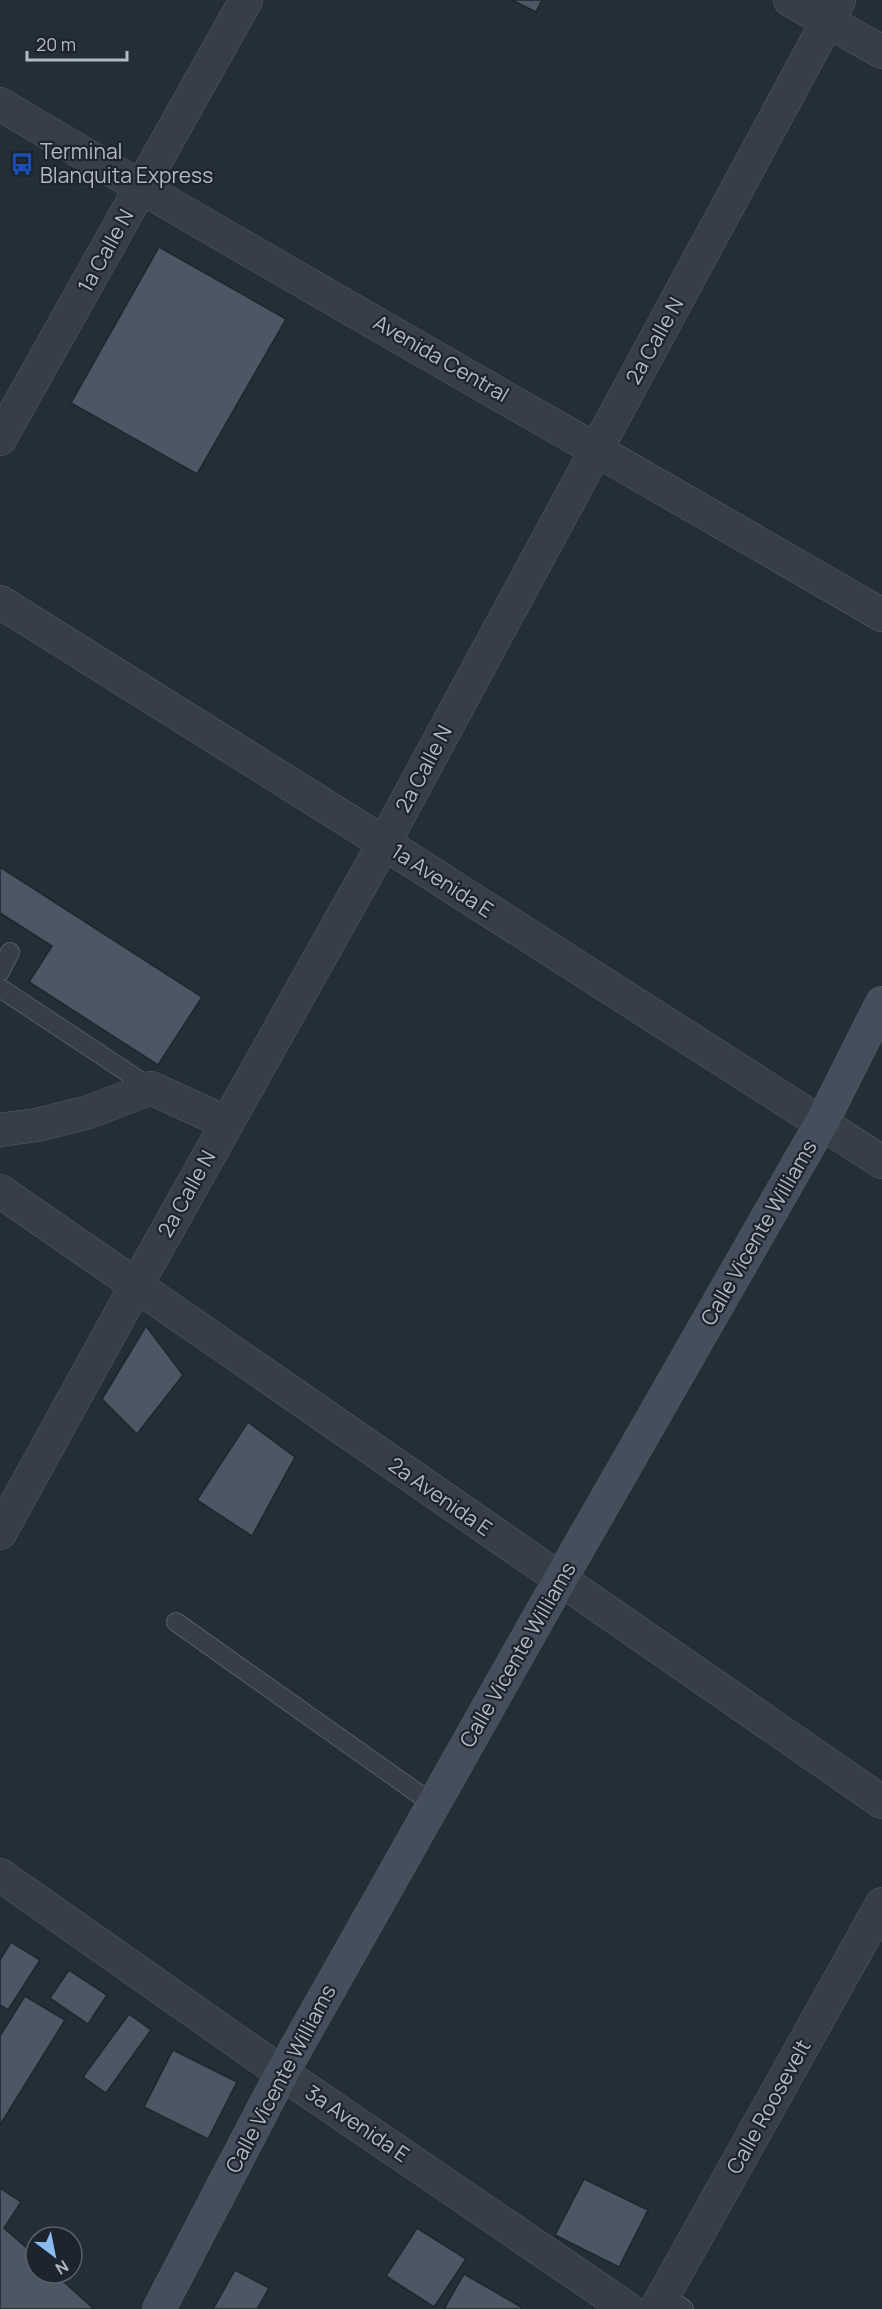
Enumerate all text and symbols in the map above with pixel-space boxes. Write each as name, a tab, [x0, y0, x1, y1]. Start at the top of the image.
scale bar	[27, 24, 128, 62]
text: 20 m	[36, 32, 76, 56]
place label: Terminal Blanquita Express	[40, 137, 213, 189]
bus stop icon: Terminal Blanquita Express	[9, 151, 35, 177]
street label: 1a Calle N	[71, 204, 140, 297]
street label: 2a Calle N	[619, 292, 689, 389]
street label: Avenida Central	[369, 308, 514, 408]
street label: 2a Calle N	[388, 720, 458, 817]
street label: 1a Avenida E	[386, 837, 499, 924]
street label: Calle Vicente Williams	[694, 1135, 823, 1330]
street label: 2a Calle N	[151, 1145, 221, 1242]
street label: 2a Avenida E	[383, 1450, 498, 1542]
street label: Calle Vicente Williams	[453, 1557, 582, 1752]
street label: Calle Vicente Williams	[219, 1979, 342, 2178]
street label: Calle Roosevelt	[720, 2034, 817, 2179]
street label: 3a Avenida E	[300, 2078, 415, 2168]
north arrow	[24, 2225, 84, 2285]
text: N	[51, 2255, 73, 2280]

